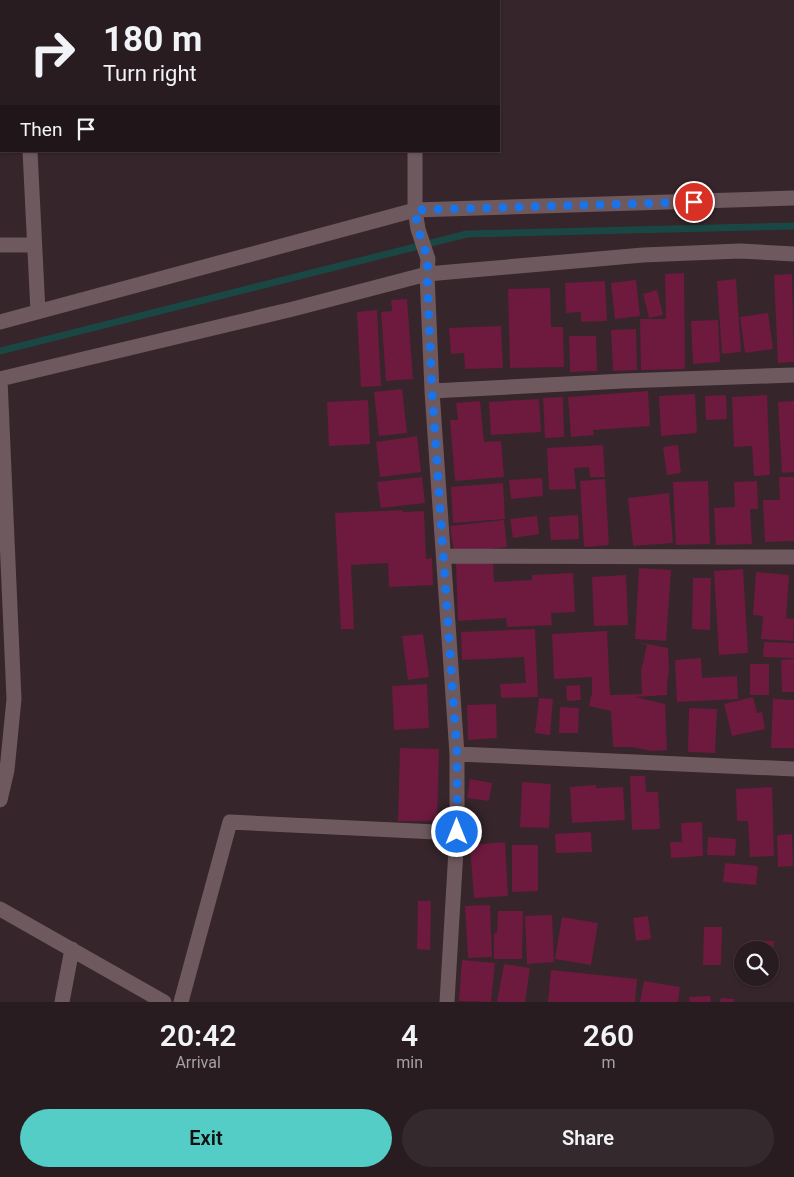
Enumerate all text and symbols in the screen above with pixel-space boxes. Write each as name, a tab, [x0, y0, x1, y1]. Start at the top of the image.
text: 180 m	[103, 19, 202, 60]
icon: right	[20, 20, 85, 85]
text: Turn right	[103, 61, 197, 86]
icon: arrive	[72, 115, 100, 143]
text: Then	[20, 118, 62, 141]
pin	[673, 181, 715, 223]
icon: arrive	[680, 188, 708, 216]
position arrow	[430, 805, 482, 857]
map controls	[734, 941, 779, 986]
button: search	[734, 941, 779, 986]
text: 20:42	[160, 1018, 237, 1053]
text: 4	[401, 1018, 418, 1053]
text: 260	[583, 1018, 634, 1053]
text: Arrival	[175, 1053, 221, 1072]
text: min	[396, 1053, 423, 1072]
text: m	[601, 1053, 616, 1072]
button: Exit	[20, 1109, 392, 1167]
button: Share	[402, 1109, 774, 1167]

